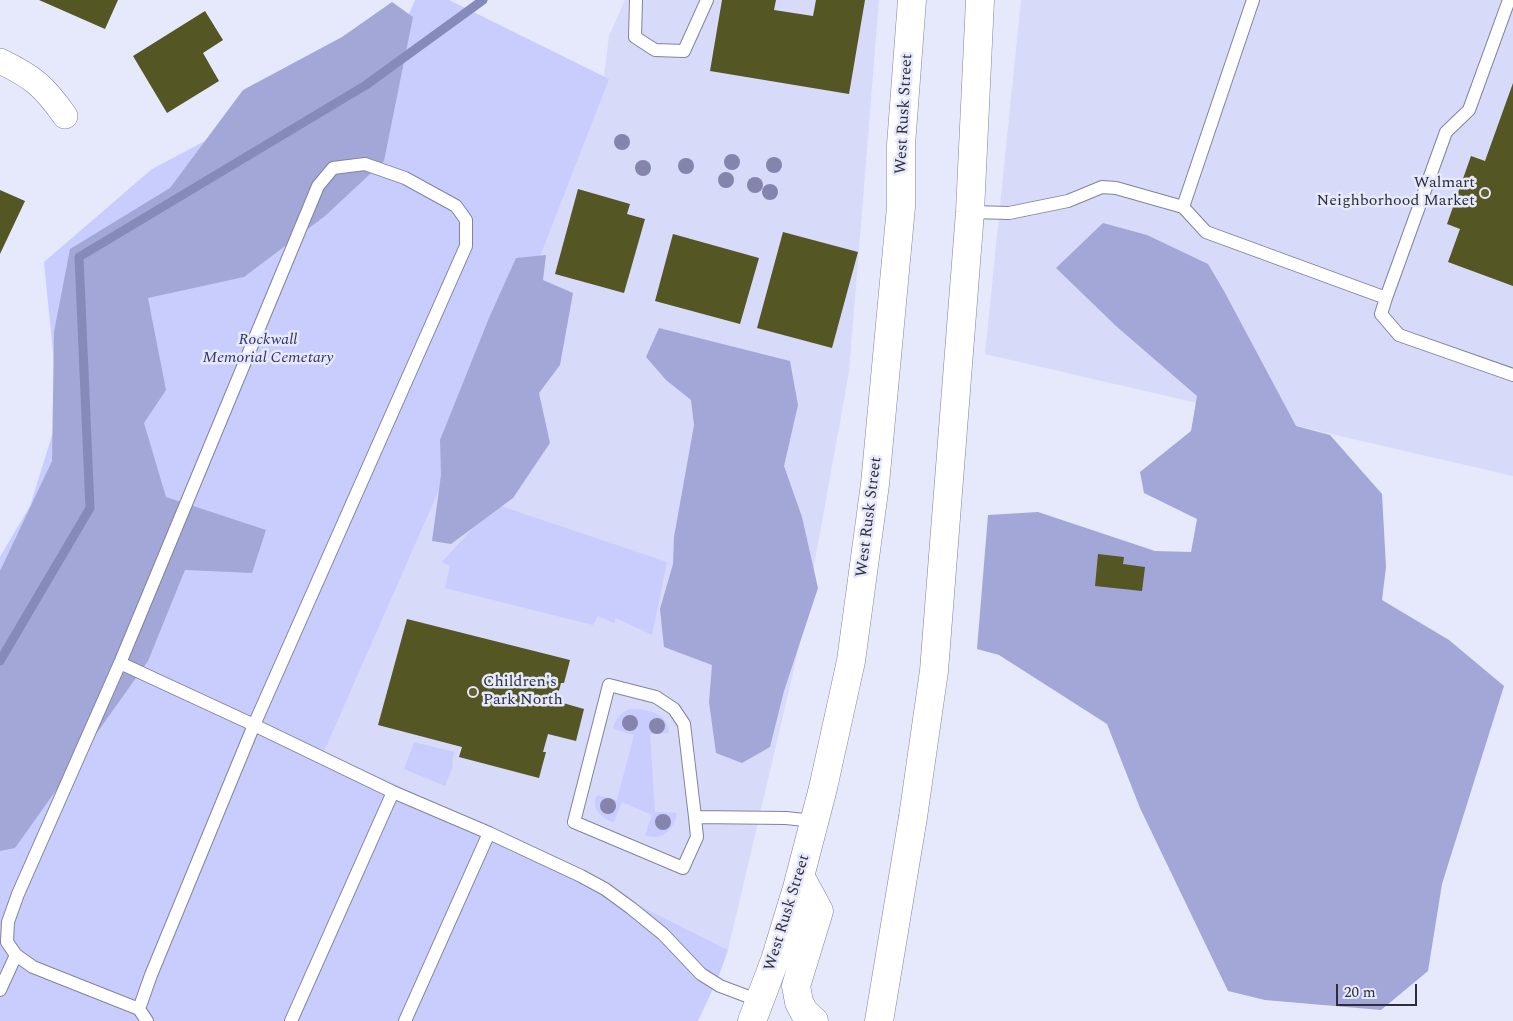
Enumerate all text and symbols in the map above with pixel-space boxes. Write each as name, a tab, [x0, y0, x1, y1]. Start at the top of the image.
street label: West Rusk Street	[892, 53, 918, 175]
place label: Walmart Neighborhood Market	[1316, 174, 1475, 212]
marker: Walmart Neighborhood Market	[1479, 187, 1491, 199]
park label: Rockwall Memorial Cemetary	[203, 331, 333, 369]
street label: West Rusk Street	[853, 456, 887, 578]
place label: Children's Park North	[483, 673, 563, 711]
marker: Children's Park North	[467, 686, 479, 698]
street label: West Rusk Street	[761, 852, 815, 974]
scale bar	[1338, 974, 1419, 1006]
text: 20 m	[1344, 981, 1376, 1004]

